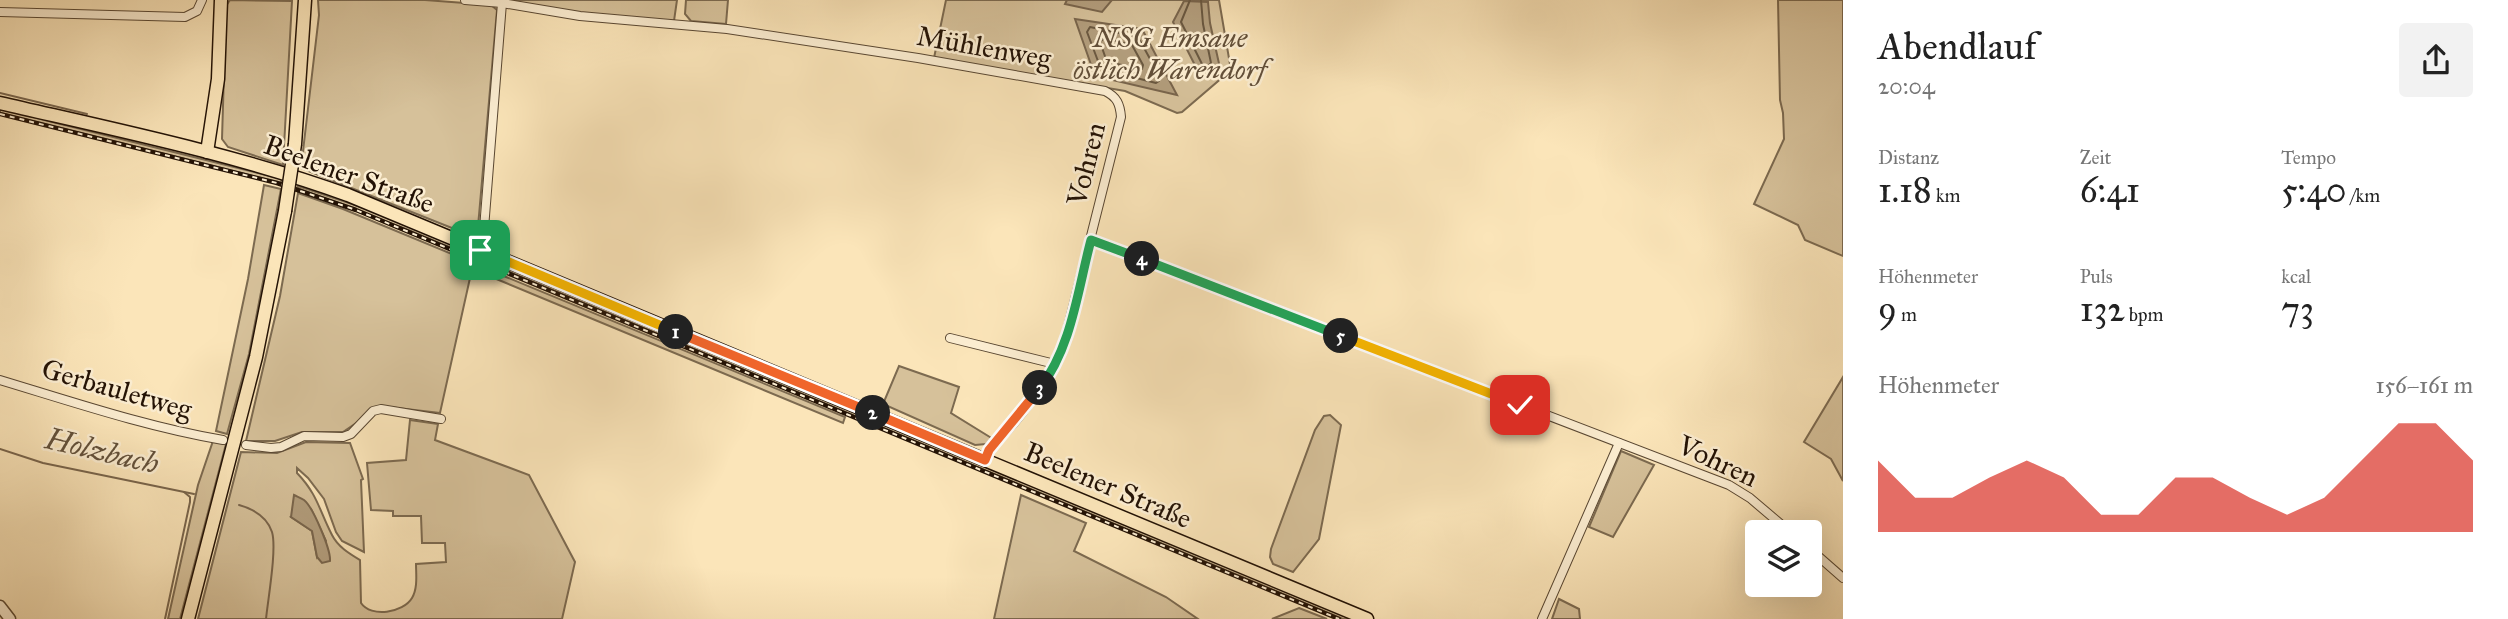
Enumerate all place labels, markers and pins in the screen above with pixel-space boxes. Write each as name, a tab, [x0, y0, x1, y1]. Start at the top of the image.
pin	[450, 220, 510, 280]
pin: 4	[1124, 242, 1160, 276]
pin: 1	[658, 314, 694, 350]
pin: 5	[1324, 318, 1358, 354]
pin: 3	[1023, 370, 1058, 406]
pin	[1490, 375, 1550, 435]
pin: 2	[856, 396, 890, 430]

